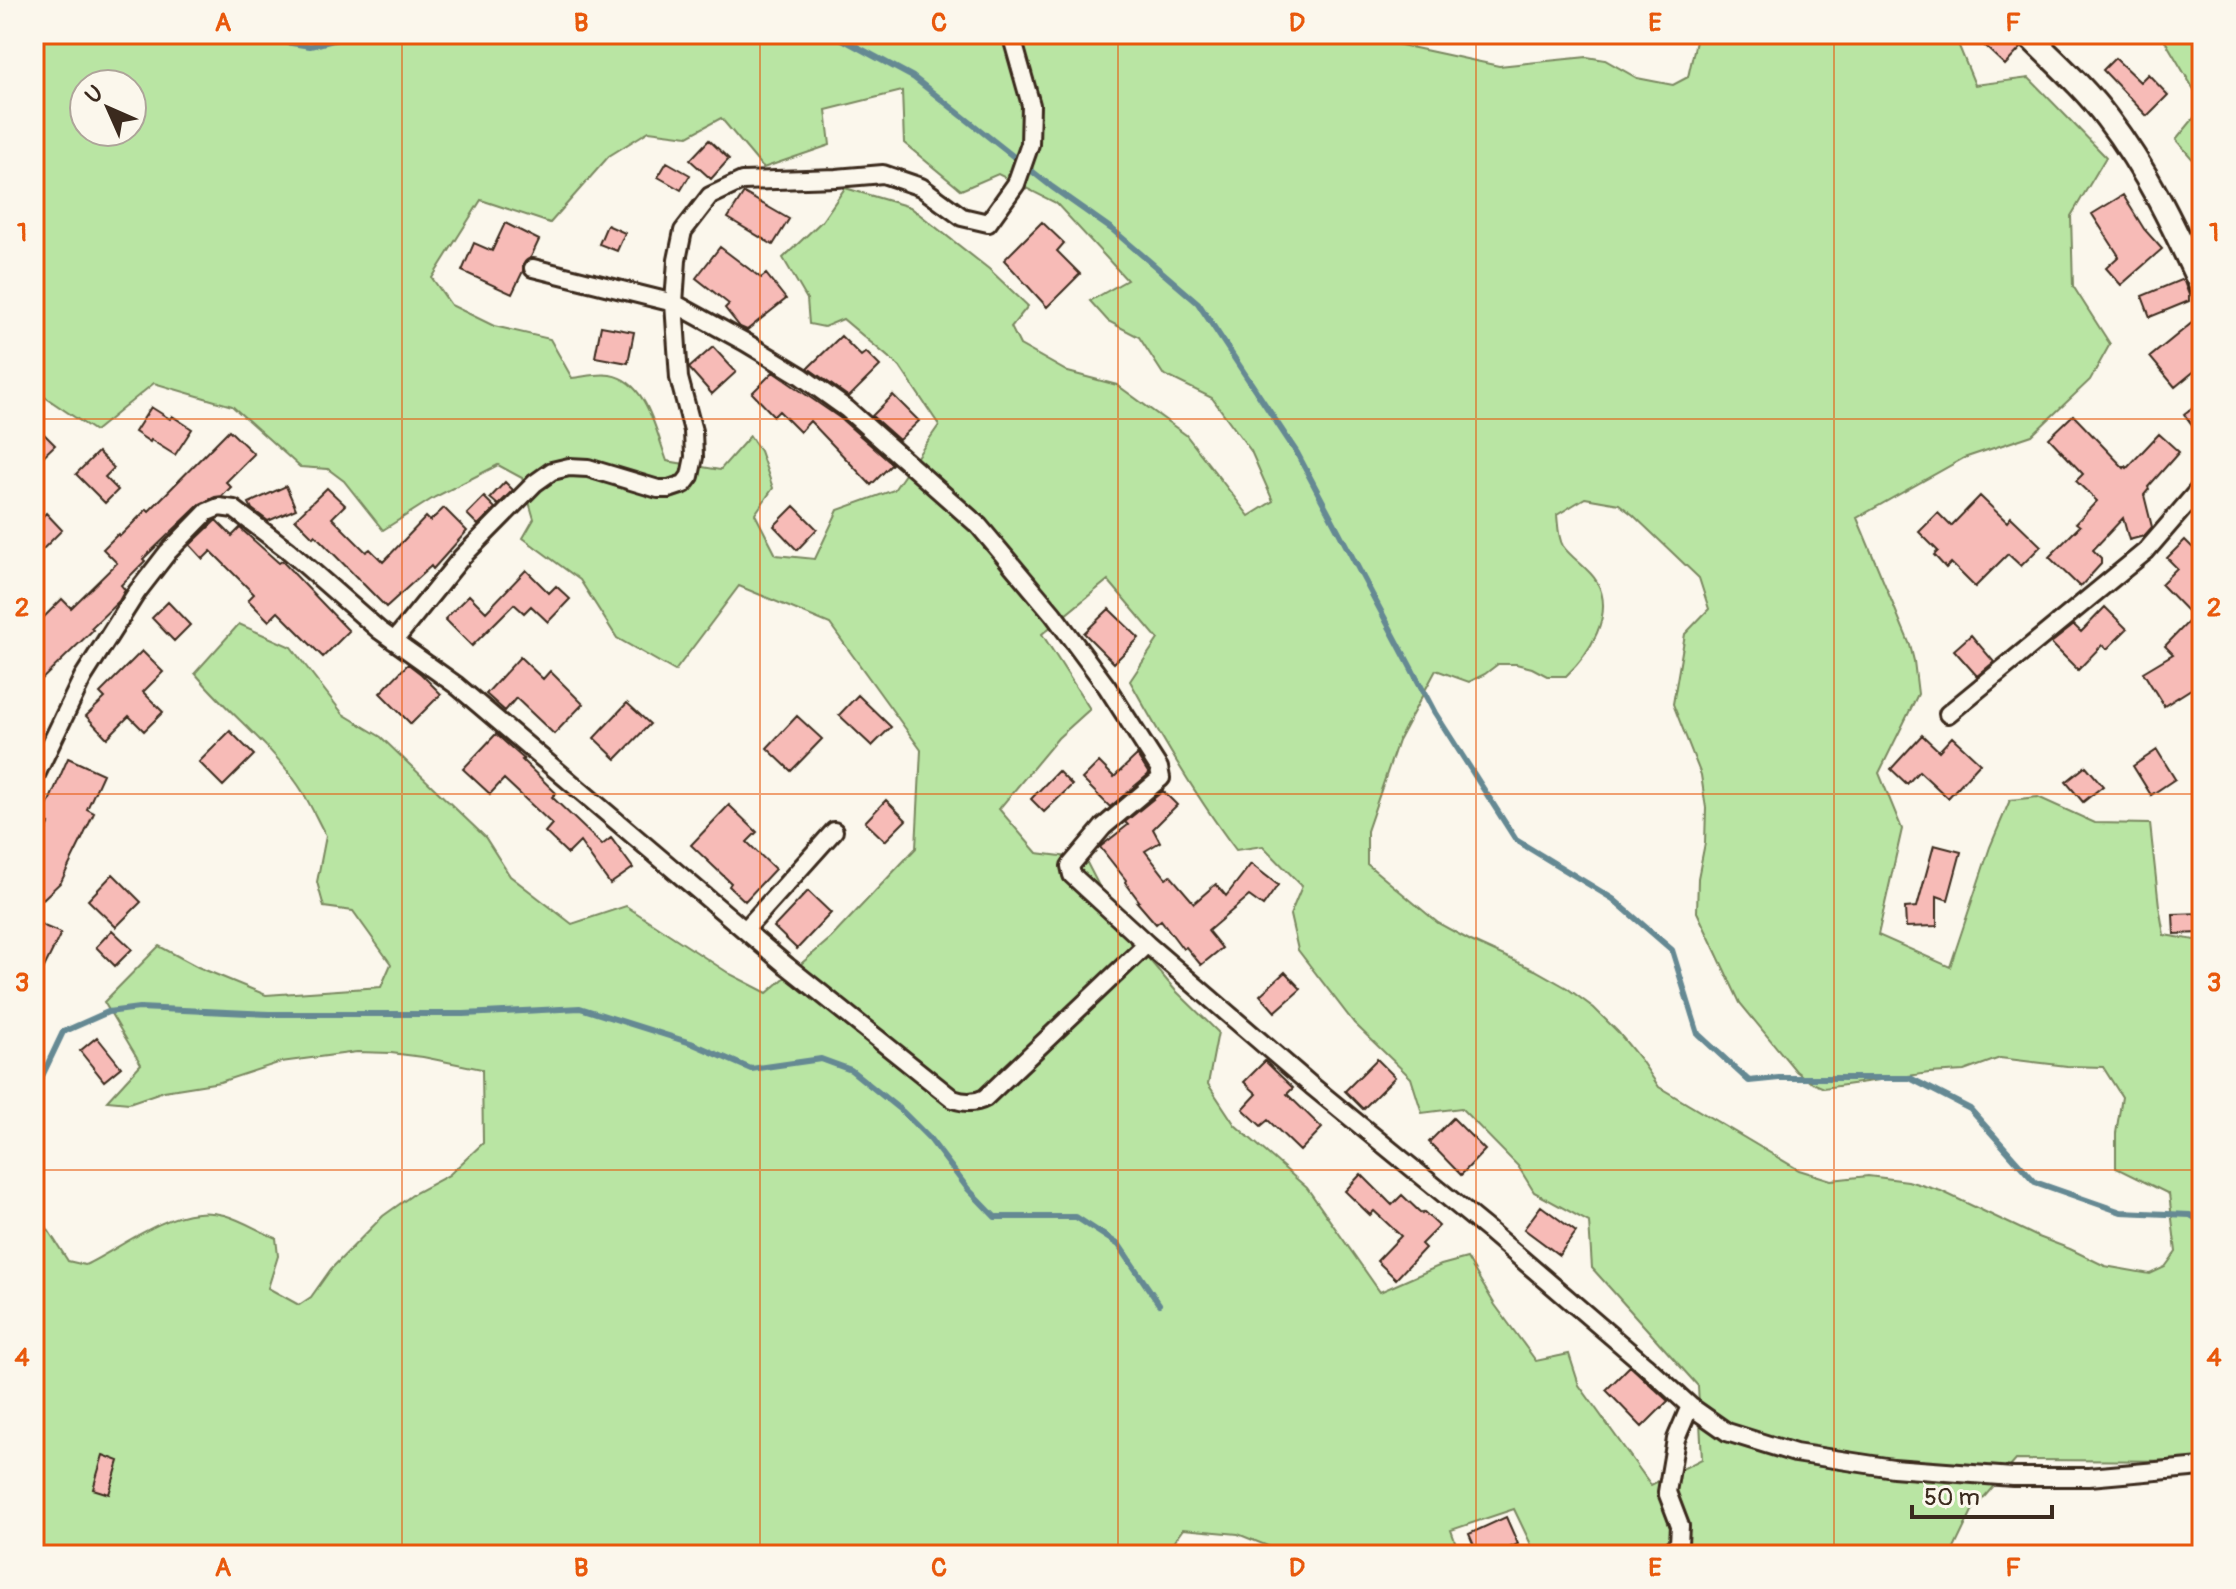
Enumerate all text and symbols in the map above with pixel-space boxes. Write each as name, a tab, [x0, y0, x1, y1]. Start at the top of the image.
text: A	[215, 7, 232, 39]
text: B	[574, 7, 588, 39]
text: C	[931, 7, 947, 39]
text: D	[1289, 7, 1305, 39]
text: E	[1648, 7, 1662, 39]
text: F	[2005, 7, 2021, 39]
north arrow	[68, 68, 148, 148]
text: U	[80, 80, 110, 110]
text: 1	[17, 217, 27, 249]
text: 1	[2209, 217, 2219, 249]
text: 2	[15, 592, 29, 624]
text: 2	[2207, 592, 2221, 624]
text: 3	[15, 967, 29, 999]
text: 3	[2207, 967, 2221, 999]
text: 4	[14, 1342, 30, 1374]
text: 4	[2206, 1342, 2222, 1374]
scale bar	[1912, 1469, 2052, 1519]
text: 50 m	[1924, 1483, 1980, 1512]
text: A	[215, 1552, 232, 1584]
text: B	[574, 1552, 588, 1584]
text: C	[931, 1552, 947, 1584]
text: D	[1289, 1552, 1305, 1584]
text: E	[1648, 1552, 1662, 1584]
text: F	[2005, 1552, 2021, 1584]

